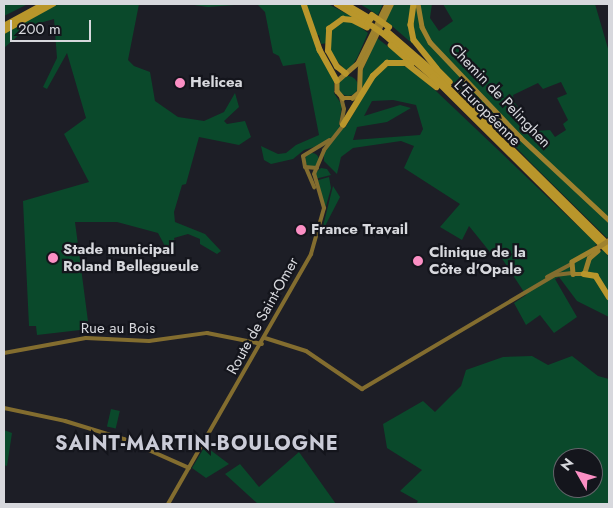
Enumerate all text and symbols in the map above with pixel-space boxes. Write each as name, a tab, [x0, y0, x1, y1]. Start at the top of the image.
scale bar	[12, 10, 94, 42]
text: 200 m	[18, 18, 61, 40]
street label: Chemin de Pelinghen	[446, 40, 554, 152]
place label: Helicea	[190, 74, 243, 92]
street label: L'Européenne	[450, 76, 524, 150]
marker: Helicea	[174, 77, 186, 89]
place label: France Travail	[311, 221, 408, 239]
marker: France Travail	[295, 224, 307, 236]
place label: Stade municipal Roland Bellegueule	[63, 240, 199, 275]
place label: Clinique de la Côte d'Opale	[429, 243, 526, 278]
marker: Stade municipal Roland Bellegueule	[47, 252, 59, 264]
street label: Route de Saint-Omer	[223, 254, 303, 378]
marker: Clinique de la Côte d'Opale	[411, 254, 425, 268]
street label: Rue au Bois	[81, 320, 155, 338]
district label: SAINT-MARTIN-BOULOGNE	[52, 431, 342, 455]
north arrow	[553, 448, 603, 498]
text: N	[556, 454, 578, 475]

